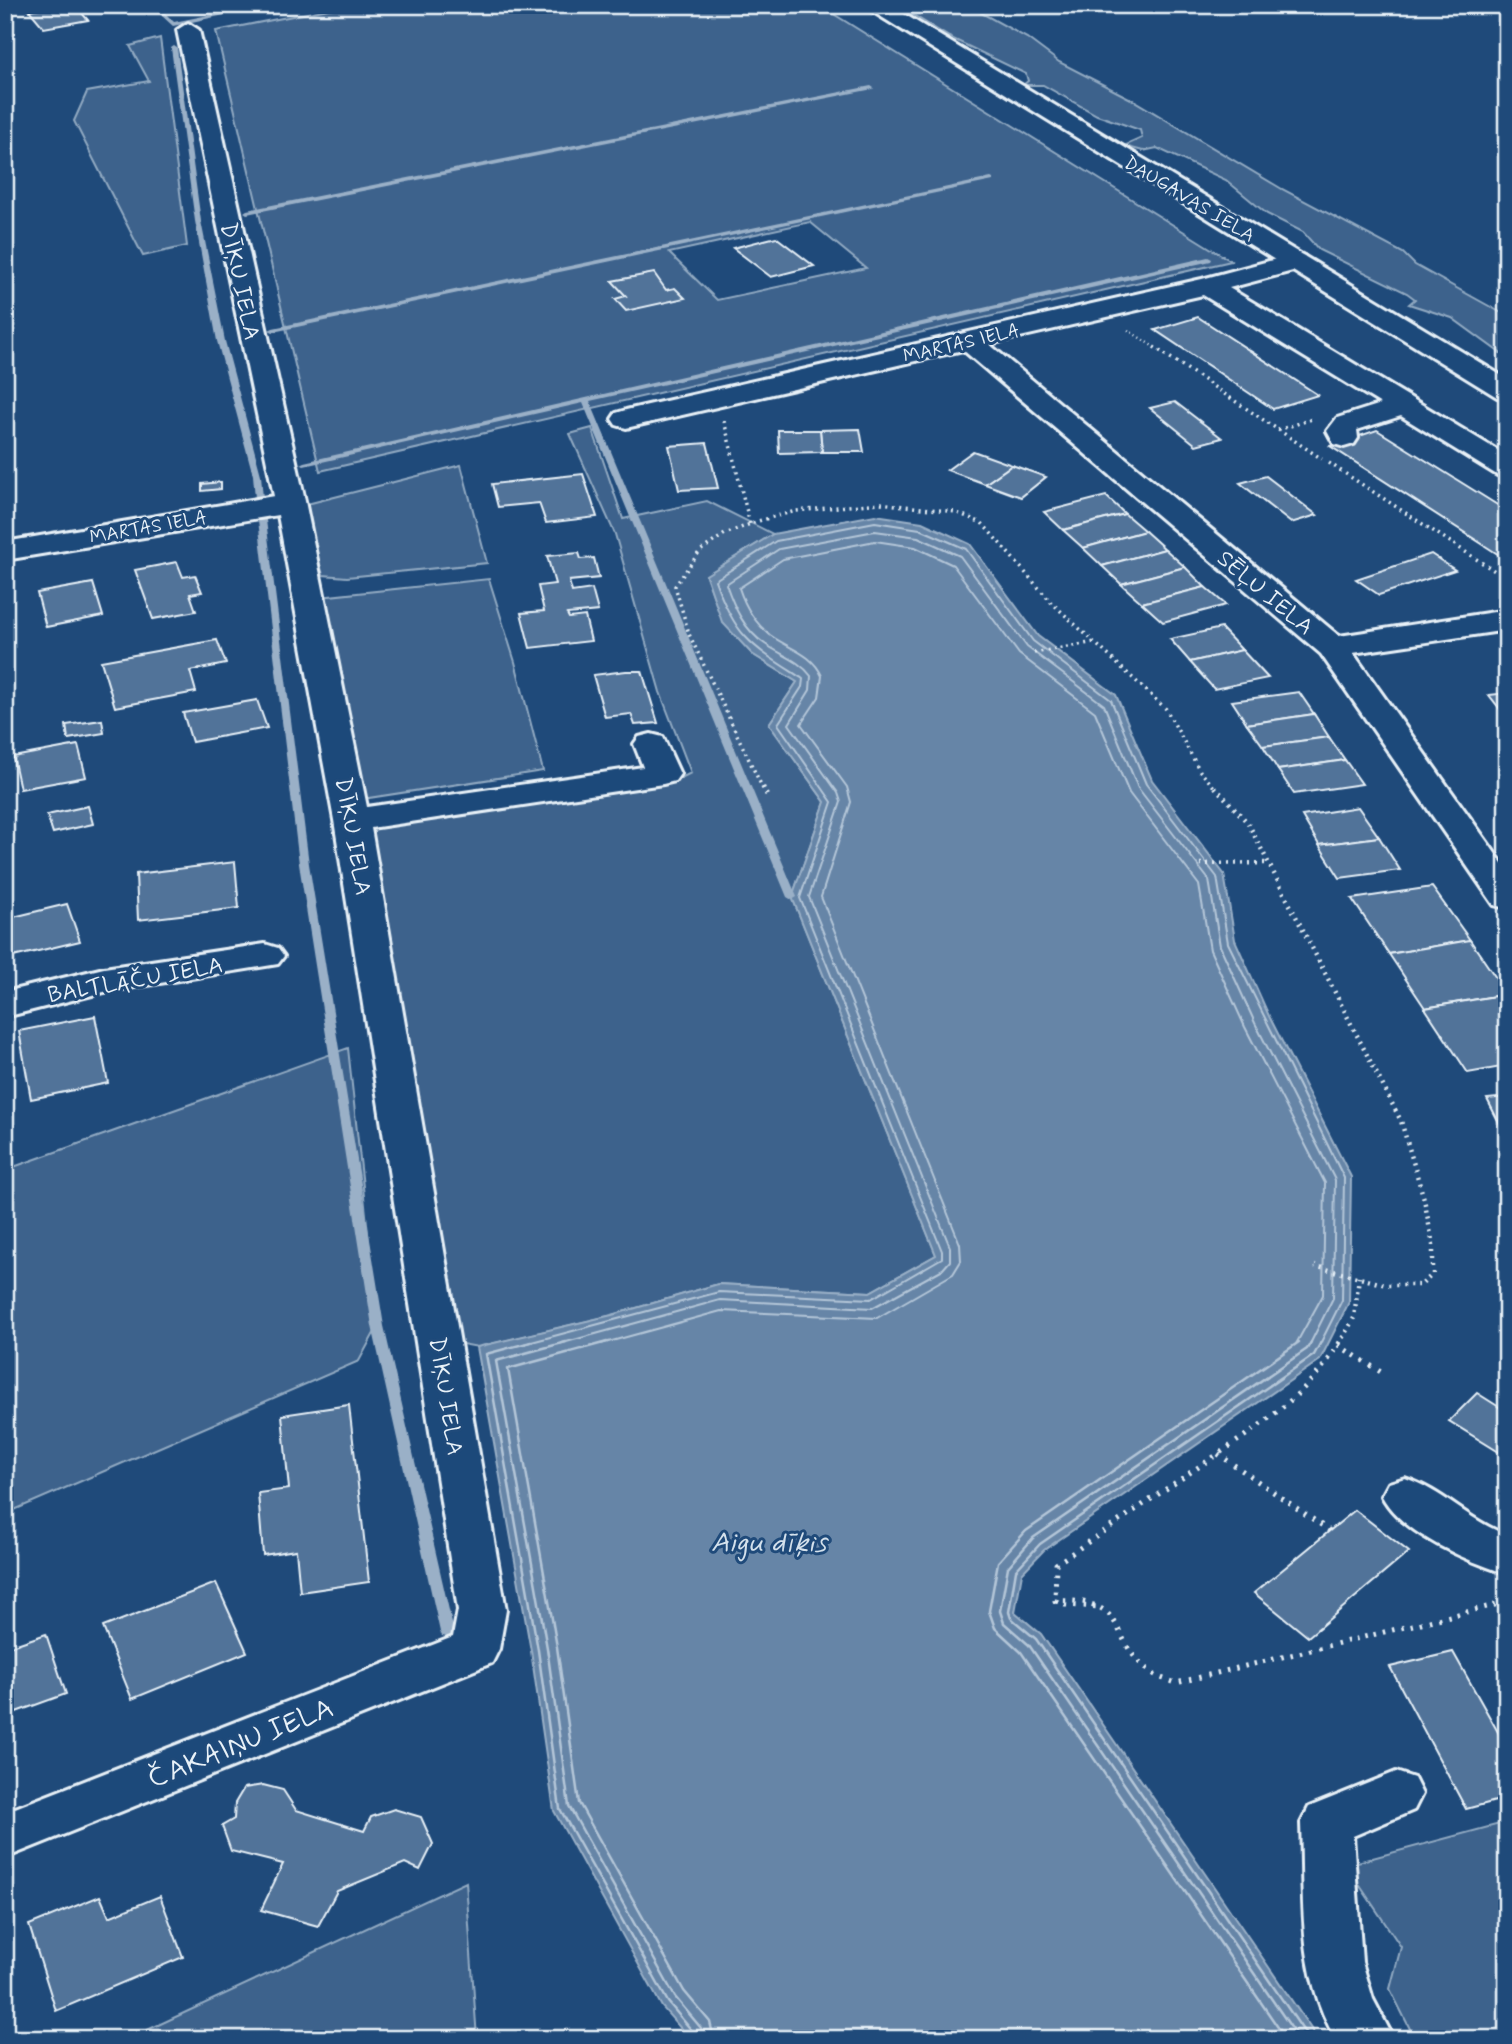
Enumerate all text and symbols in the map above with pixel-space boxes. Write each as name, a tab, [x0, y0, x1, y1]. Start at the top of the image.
street label: DAUGAVAS IELA	[1119, 150, 1259, 248]
street label: DĪĶU IELA	[212, 220, 266, 343]
street label: MARTAS IELA	[901, 318, 1022, 369]
street label: MARTAS IELA	[88, 505, 209, 550]
street label: SĒĻU IELA	[1210, 544, 1319, 643]
street label: DĪĶU IELA	[327, 775, 377, 898]
street label: BALTLĀČU IELA	[45, 951, 225, 1011]
street label: DĪĶU IELA	[421, 1335, 469, 1458]
water label: Aigu dīķis	[711, 1525, 830, 1562]
street label: ČAKAIŅU IELA	[142, 1690, 339, 1798]

